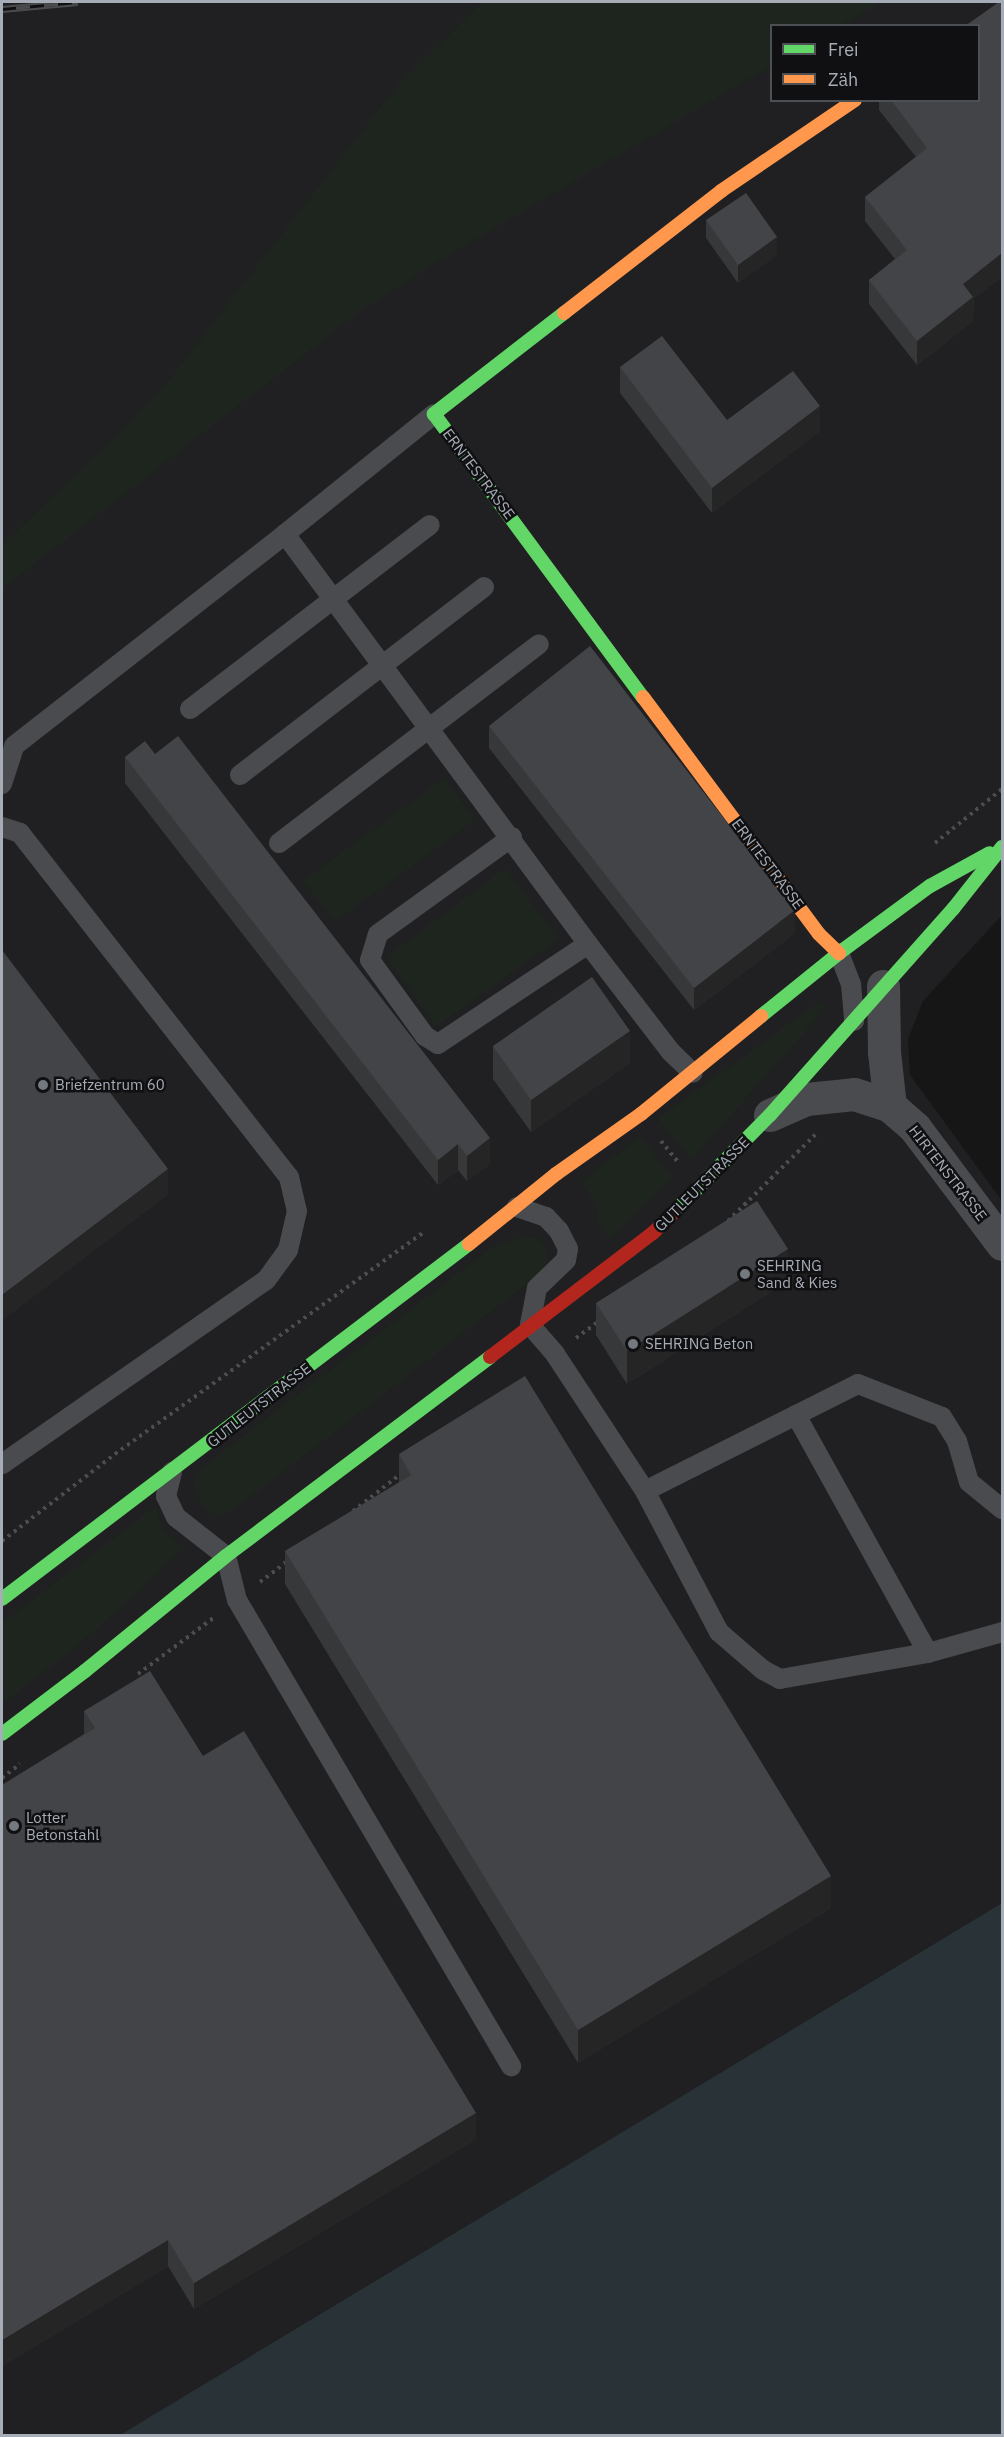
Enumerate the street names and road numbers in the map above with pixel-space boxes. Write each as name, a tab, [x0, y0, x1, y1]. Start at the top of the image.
street label: ERNTESTRASSE	[439, 425, 519, 523]
street label: ERNTESTRASSE	[728, 815, 808, 913]
street label: HIRTENSTRASSE	[905, 1122, 991, 1224]
street label: GUTLEUTSTRASSE	[651, 1133, 753, 1235]
street label: GUTLEUTSTRASSE	[204, 1359, 314, 1451]

